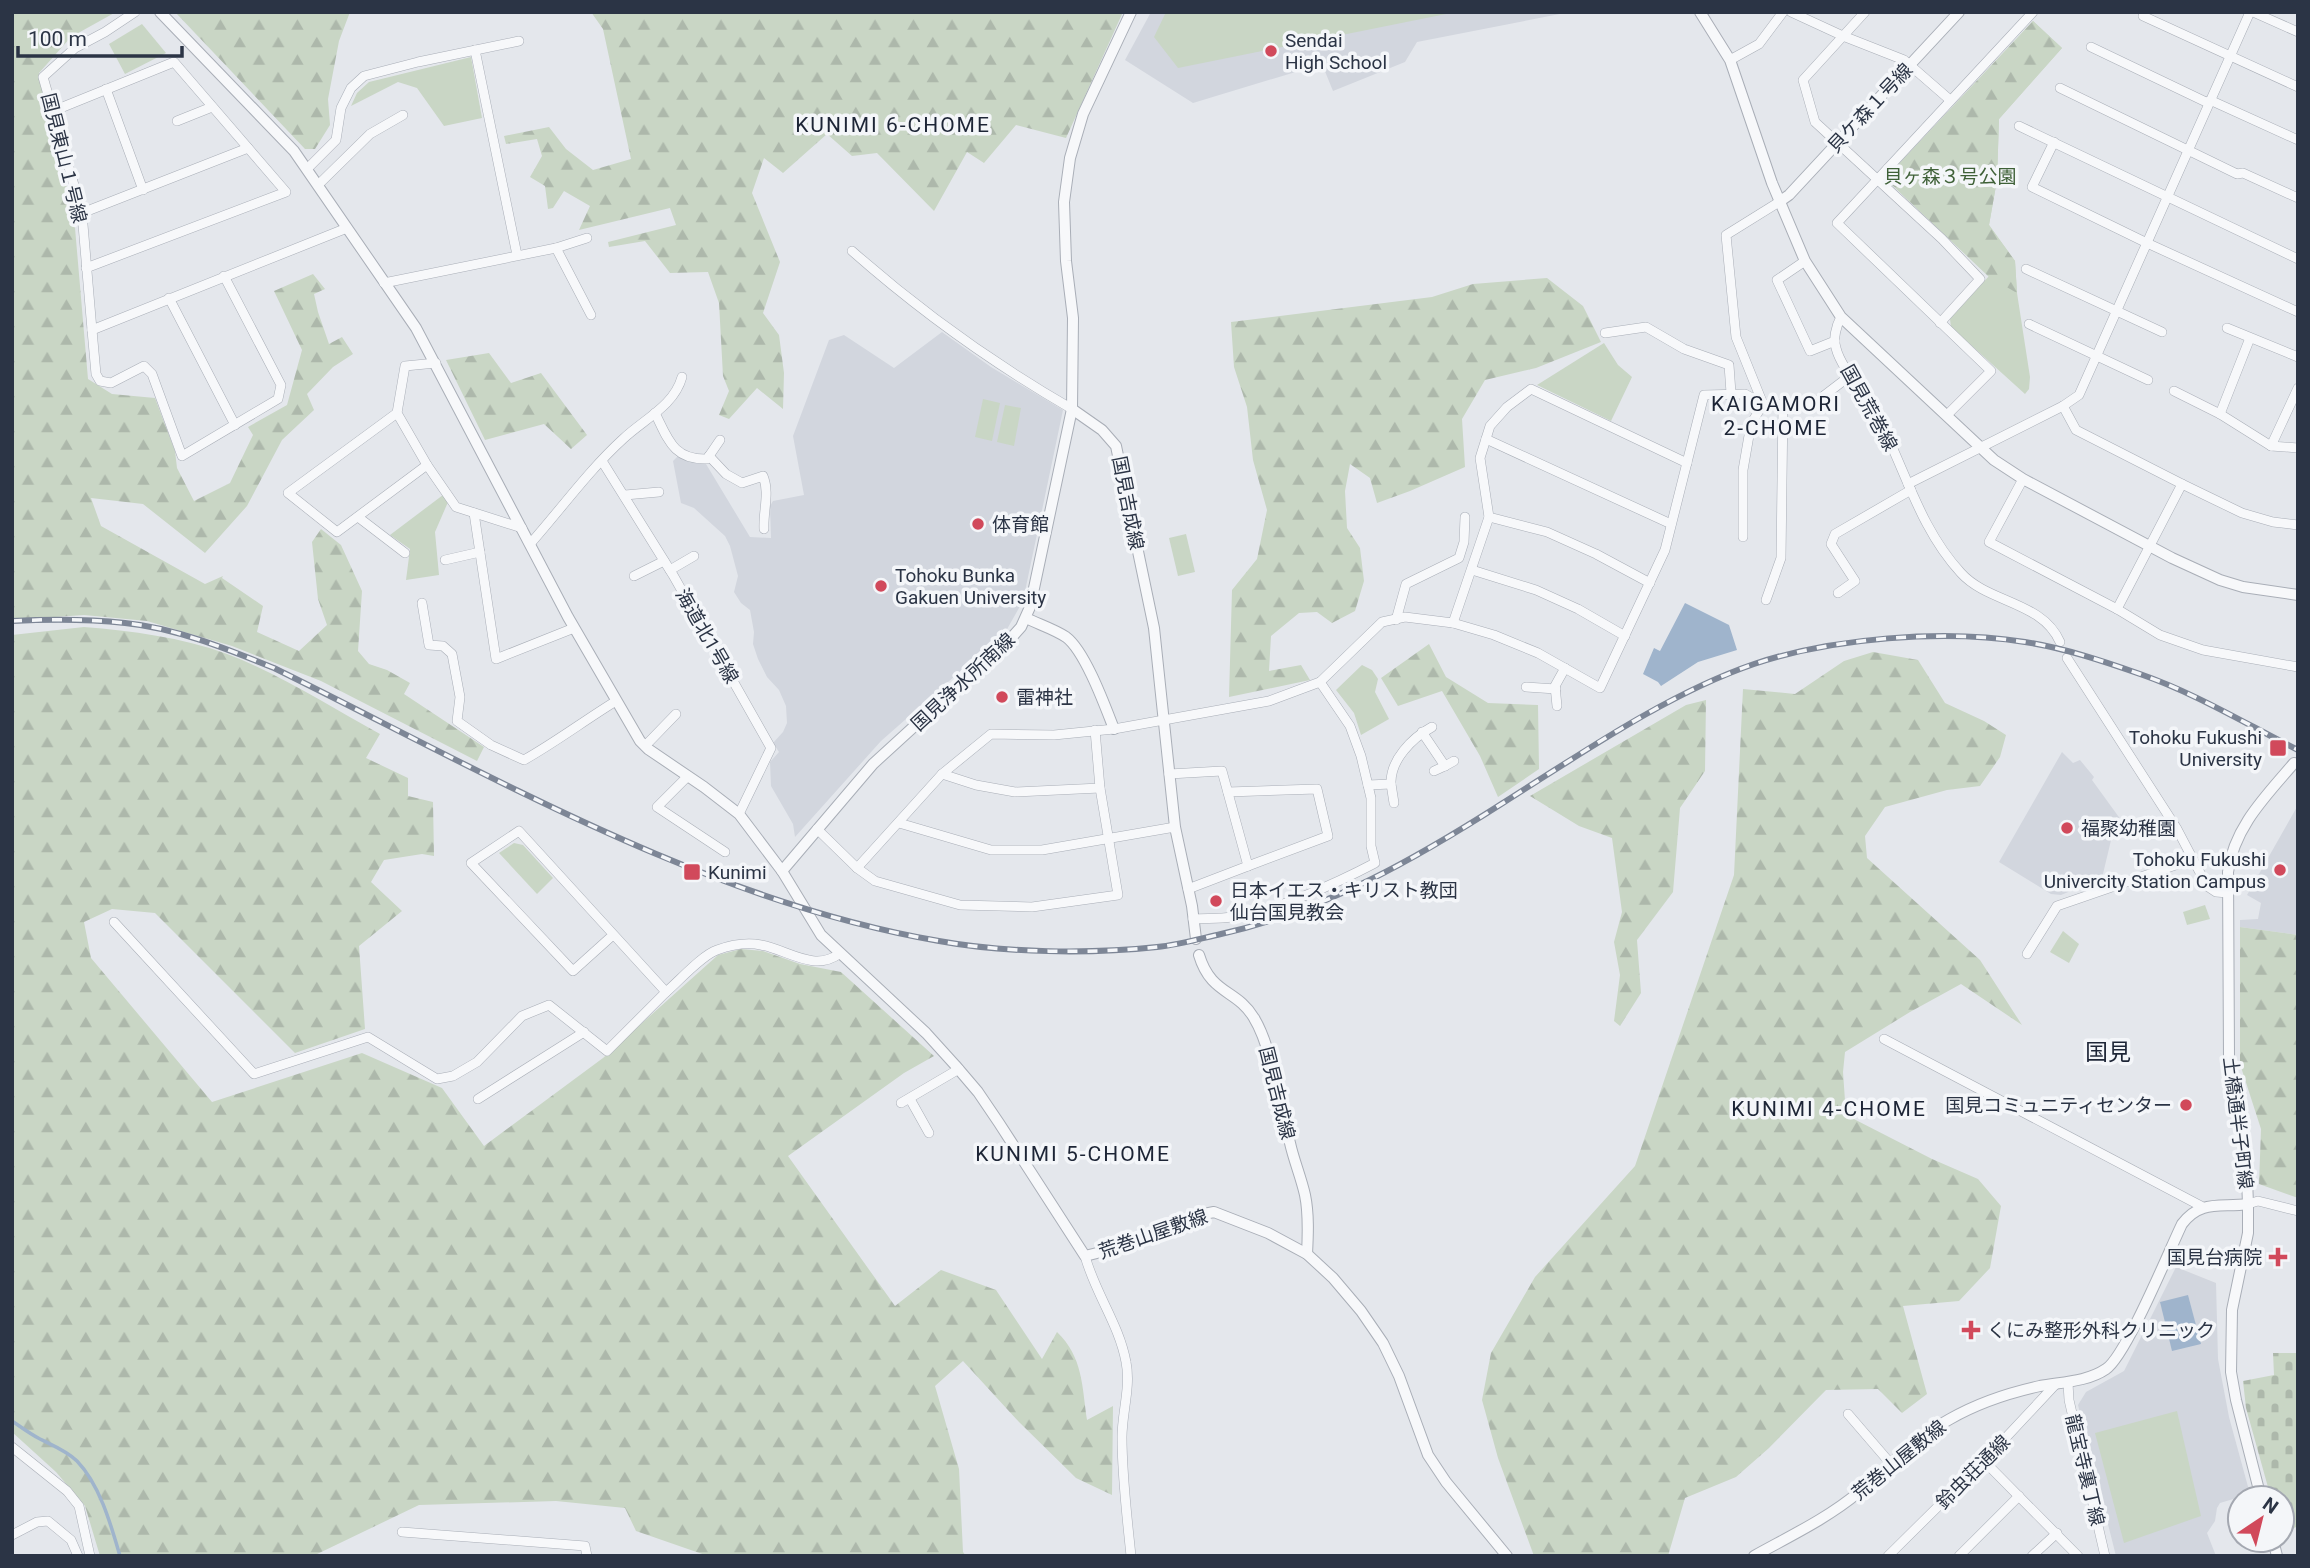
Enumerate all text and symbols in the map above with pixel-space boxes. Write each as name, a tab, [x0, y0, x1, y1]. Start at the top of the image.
scale bar	[18, 14, 182, 58]
text: 100 m	[28, 27, 87, 51]
place label: Sendai High School	[1285, 29, 1387, 74]
marker: Sendai High School	[1263, 43, 1279, 59]
street label: 貝ケ森１号線	[1823, 58, 1917, 158]
street label: 国見東山１号線	[37, 91, 91, 225]
district label: KUNIMI 6-CHOME	[795, 113, 991, 137]
park label: 貝ヶ森３号公園	[1883, 165, 2017, 188]
street label: 国見荒巻線	[1836, 361, 1902, 455]
district label: KAIGAMORI 2-CHOME	[1711, 392, 1841, 440]
street label: 国見吉成線	[1108, 454, 1148, 552]
place label: 体育館	[992, 513, 1049, 536]
marker: 体育館	[970, 516, 986, 532]
place label: Tohoku Bunka Gakuen University	[895, 564, 1046, 609]
marker: Tohoku Bunka Gakuen University	[873, 578, 889, 594]
street label: 海道北1号線	[671, 584, 743, 688]
street label: 国見浄水所南線	[907, 628, 1019, 736]
place label: 雷神社	[1016, 686, 1073, 709]
marker: 雷神社	[994, 689, 1010, 705]
place label: Tohoku Fukushi University	[2129, 726, 2262, 771]
marker: Tohoku Fukushi University	[2268, 738, 2288, 758]
place label: 福聚幼稚園	[2081, 817, 2176, 840]
marker: 福聚幼稚園	[2059, 820, 2075, 836]
place label: Tohoku Fukushi Univercity Station Campus	[2044, 848, 2266, 893]
place label: Kunimi	[708, 861, 767, 884]
marker: Kunimi	[682, 862, 702, 882]
marker: Tohoku Fukushi Univercity Station Campus	[2272, 862, 2288, 878]
place label: 日本イエス・キリスト教団 仙台国見教会	[1230, 879, 1458, 924]
marker: 日本イエス・キリスト教団 仙台国見教会	[1208, 893, 1224, 909]
district label: 国見	[2085, 1039, 2131, 1066]
street label: 国見吉成線	[1254, 1044, 1300, 1142]
street label: 土橋通半子町線	[2218, 1056, 2258, 1190]
place label: 国見コミュニティセンター	[1945, 1094, 2172, 1117]
district label: KUNIMI 4-CHOME	[1731, 1097, 1927, 1121]
marker: 国見コミュニティセンター	[2178, 1097, 2194, 1113]
district label: KUNIMI 5-CHOME	[975, 1142, 1171, 1166]
street label: 荒巻山屋敷線	[1095, 1205, 1211, 1263]
place label: 国見台病院	[2167, 1246, 2262, 1269]
marker: 国見台病院	[2268, 1247, 2288, 1267]
place label: くにみ整形外科クリニック	[1987, 1319, 2215, 1342]
marker: くにみ整形外科クリニック	[1961, 1320, 1981, 1340]
street label: 龍宝寺裏丁線	[2061, 1412, 2109, 1528]
street label: 荒巻山屋敷線	[1847, 1415, 1951, 1505]
street label: 鈴虫荘通線	[1931, 1430, 2015, 1514]
north arrow	[2226, 1484, 2296, 1554]
text: N	[2258, 1492, 2283, 1519]

